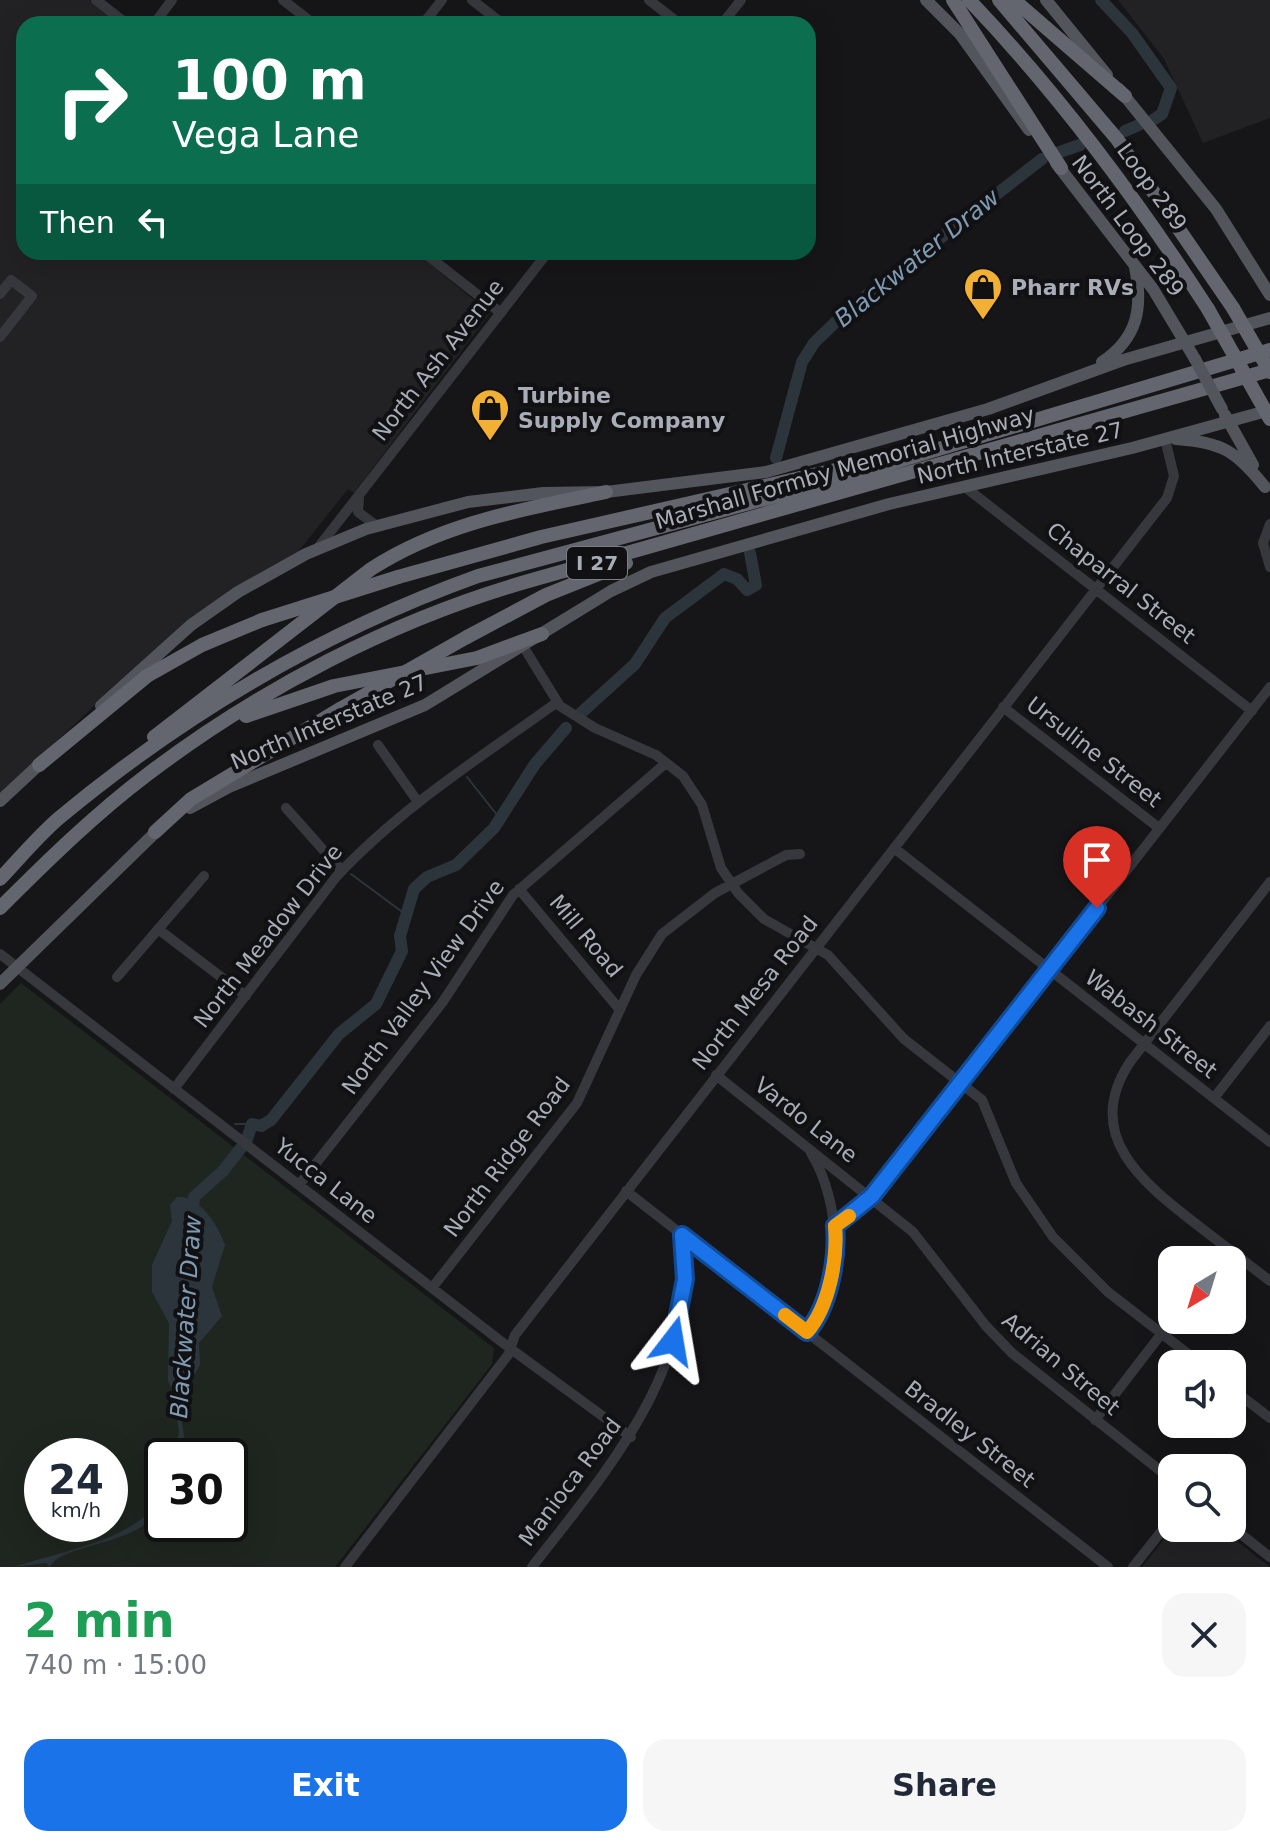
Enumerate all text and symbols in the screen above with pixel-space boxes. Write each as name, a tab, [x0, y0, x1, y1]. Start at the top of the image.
text: 100 m	[172, 47, 367, 112]
icon: right	[40, 48, 144, 152]
text: Vega Lane	[172, 114, 359, 155]
street label: Loop 289	[1112, 138, 1192, 236]
street label: North Loop 289	[1067, 150, 1189, 302]
water label: Blackwater Draw	[829, 183, 1005, 333]
icon: left	[131, 200, 175, 244]
text: Then	[40, 205, 115, 240]
shop icon: Pharr RVs	[962, 266, 1004, 321]
street label: North Ash Avenue	[367, 274, 509, 446]
place label: Pharr RVs	[1011, 275, 1134, 300]
place label: Turbine Supply Company	[518, 383, 725, 433]
shop icon: Turbine Supply Company	[469, 387, 511, 442]
street label: Marshall Formby Memorial Highway	[653, 402, 1037, 534]
street label: North Interstate 27	[914, 417, 1126, 489]
street label: Chaparral Street	[1042, 517, 1200, 649]
road number: I 27	[567, 547, 627, 579]
street label: North Interstate 27	[227, 669, 431, 775]
street label: Ursuline Street	[1022, 692, 1167, 813]
pin	[1063, 826, 1131, 908]
icon: arrive	[1075, 838, 1119, 882]
street label: North Meadow Drive	[189, 839, 347, 1033]
street label: North Valley View Drive	[337, 875, 509, 1099]
street label: Mill Road	[544, 890, 628, 982]
street label: North Mesa Road	[687, 911, 823, 1075]
street label: Wabash Street	[1080, 965, 1222, 1083]
street label: North Ridge Road	[439, 1072, 575, 1242]
street label: Vardo Lane	[750, 1072, 862, 1168]
street label: Yucca Lane	[269, 1133, 382, 1229]
water label: Blackwater Draw	[165, 1214, 207, 1420]
north arrow	[1158, 1246, 1246, 1334]
map controls	[1158, 1246, 1246, 1542]
position arrow	[631, 1299, 715, 1383]
street label: Adrian Street	[997, 1308, 1125, 1420]
button: sound	[1158, 1350, 1246, 1438]
street label: Bradley Street	[900, 1375, 1040, 1493]
street label: Manioca Road	[514, 1413, 626, 1551]
speed limit sign: 30	[144, 1438, 248, 1542]
button: search	[1158, 1454, 1246, 1542]
text: 24	[48, 1457, 104, 1503]
text: km/h	[51, 1498, 101, 1522]
text: 2 min	[24, 1592, 175, 1648]
button: close	[1162, 1593, 1246, 1677]
text: 740 m · 15:00	[24, 1650, 207, 1680]
button: Exit	[24, 1739, 627, 1831]
button: Share	[643, 1739, 1246, 1831]

